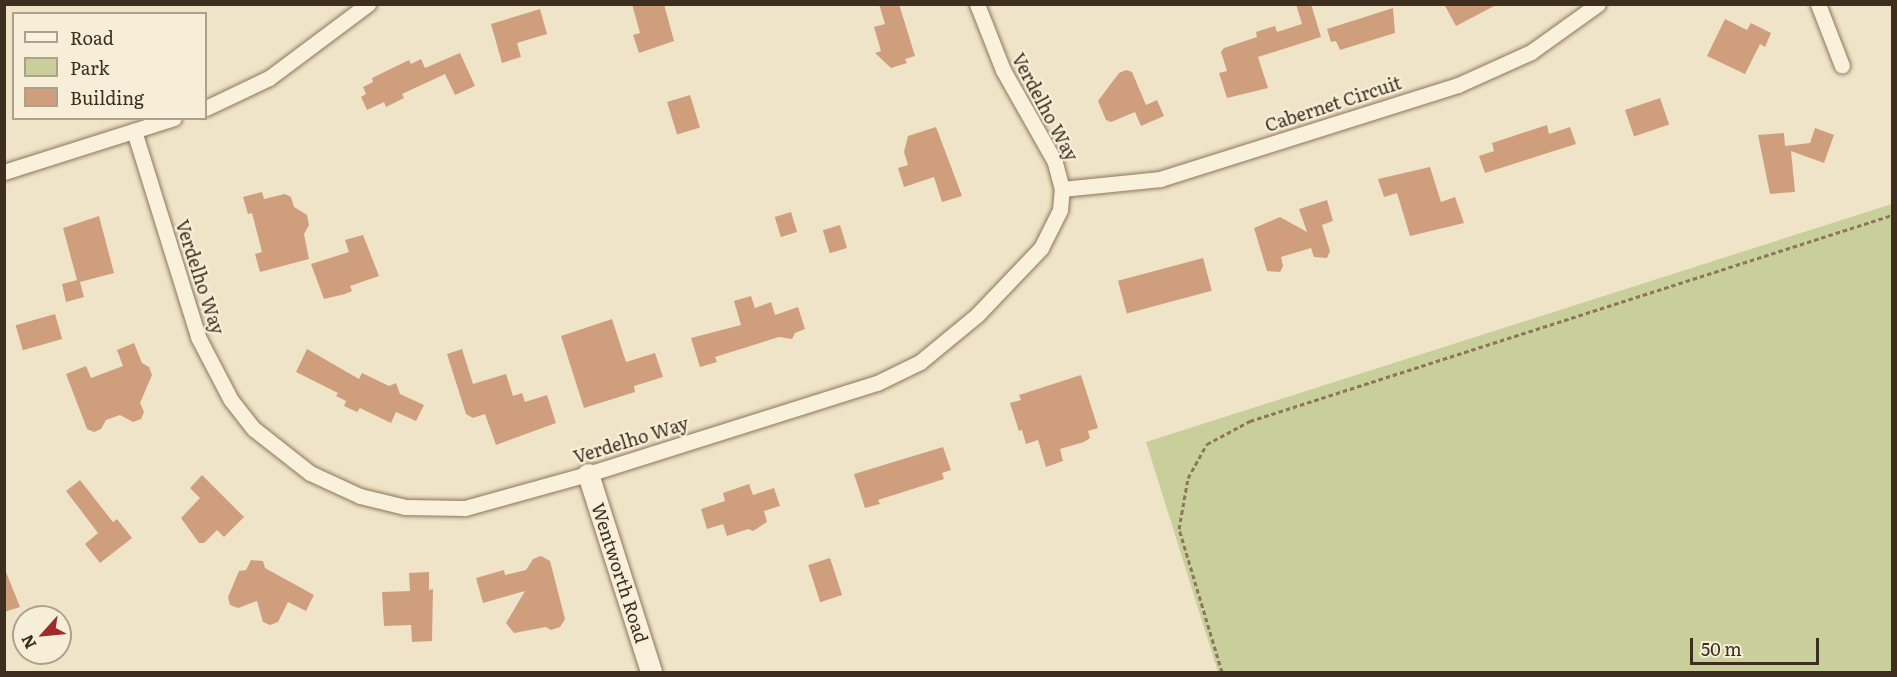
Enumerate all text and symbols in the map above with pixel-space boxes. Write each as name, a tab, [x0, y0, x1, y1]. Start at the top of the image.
legend	[12, 12, 207, 120]
text: Road	[70, 24, 114, 51]
street label: Verdelho Way	[1007, 49, 1083, 165]
text: Park	[70, 54, 109, 81]
street label: Cabernet Circuit	[1262, 72, 1404, 136]
text: Building	[70, 84, 144, 111]
street label: Verdelho Way	[171, 217, 229, 337]
street label: Verdelho Way	[571, 412, 691, 468]
street label: Wentworth Road	[587, 500, 653, 646]
north arrow	[12, 605, 72, 665]
scale bar	[1693, 626, 1822, 664]
text: N	[14, 631, 41, 654]
text: 50 m	[1701, 635, 1742, 662]

